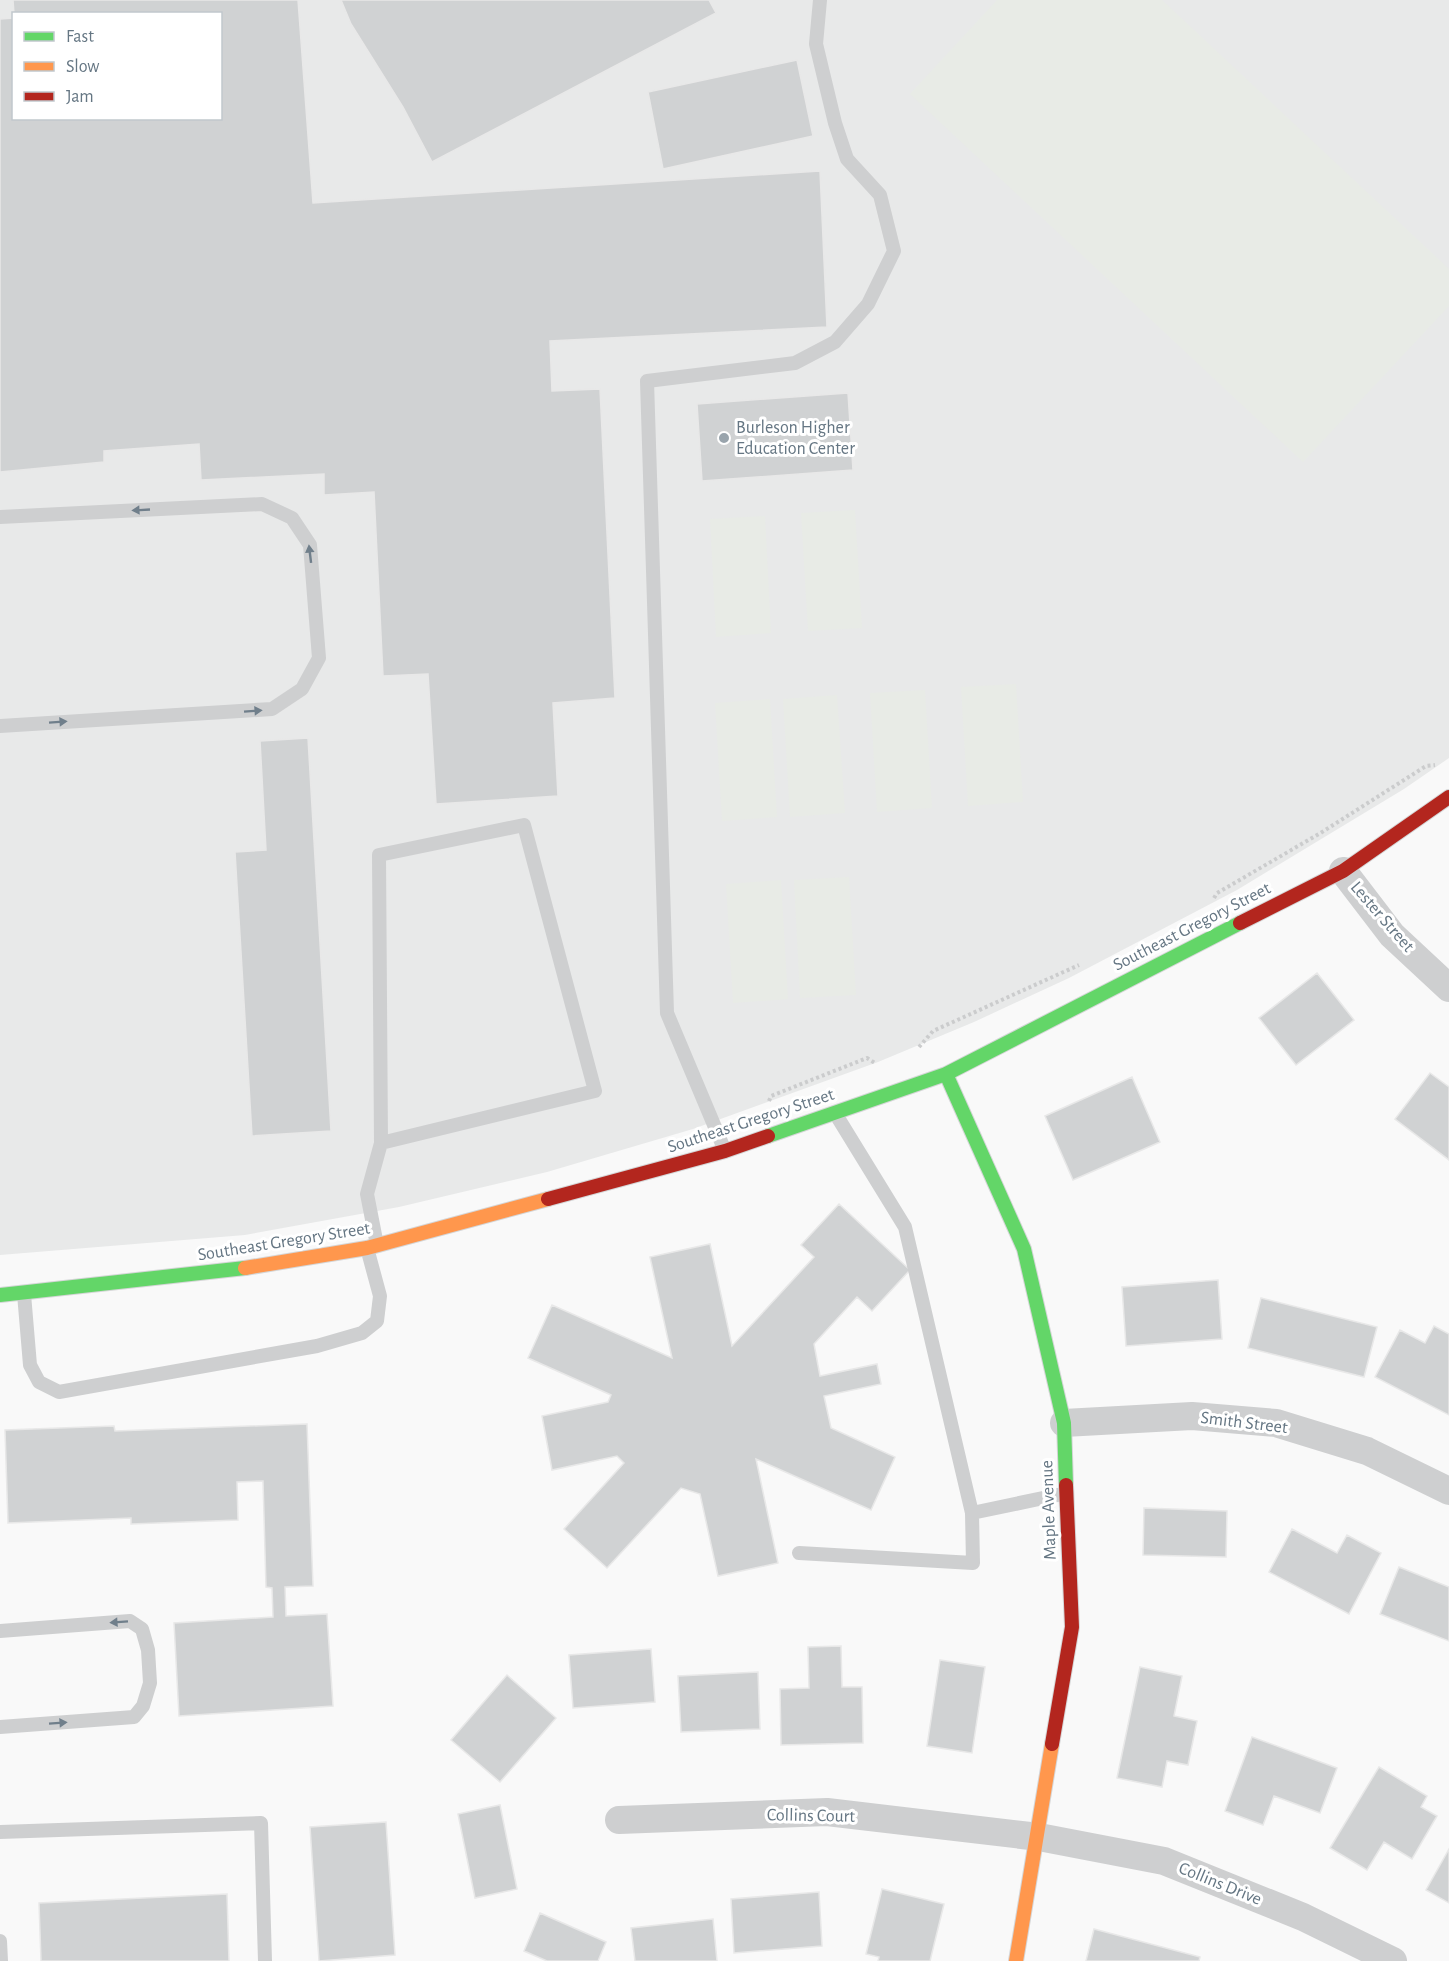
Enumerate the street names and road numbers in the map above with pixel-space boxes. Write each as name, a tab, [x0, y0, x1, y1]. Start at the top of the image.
street label: Lester Street	[1347, 878, 1418, 956]
street label: Southeast Gregory Street	[1110, 879, 1274, 975]
street label: Southeast Gregory Street	[665, 1085, 837, 1156]
street label: Southeast Gregory Street	[197, 1219, 372, 1265]
street label: Smith Street	[1199, 1409, 1289, 1437]
street label: Maple Avenue	[1038, 1460, 1060, 1560]
street label: Collins Court	[767, 1806, 856, 1826]
street label: Collins Drive	[1176, 1859, 1264, 1909]

